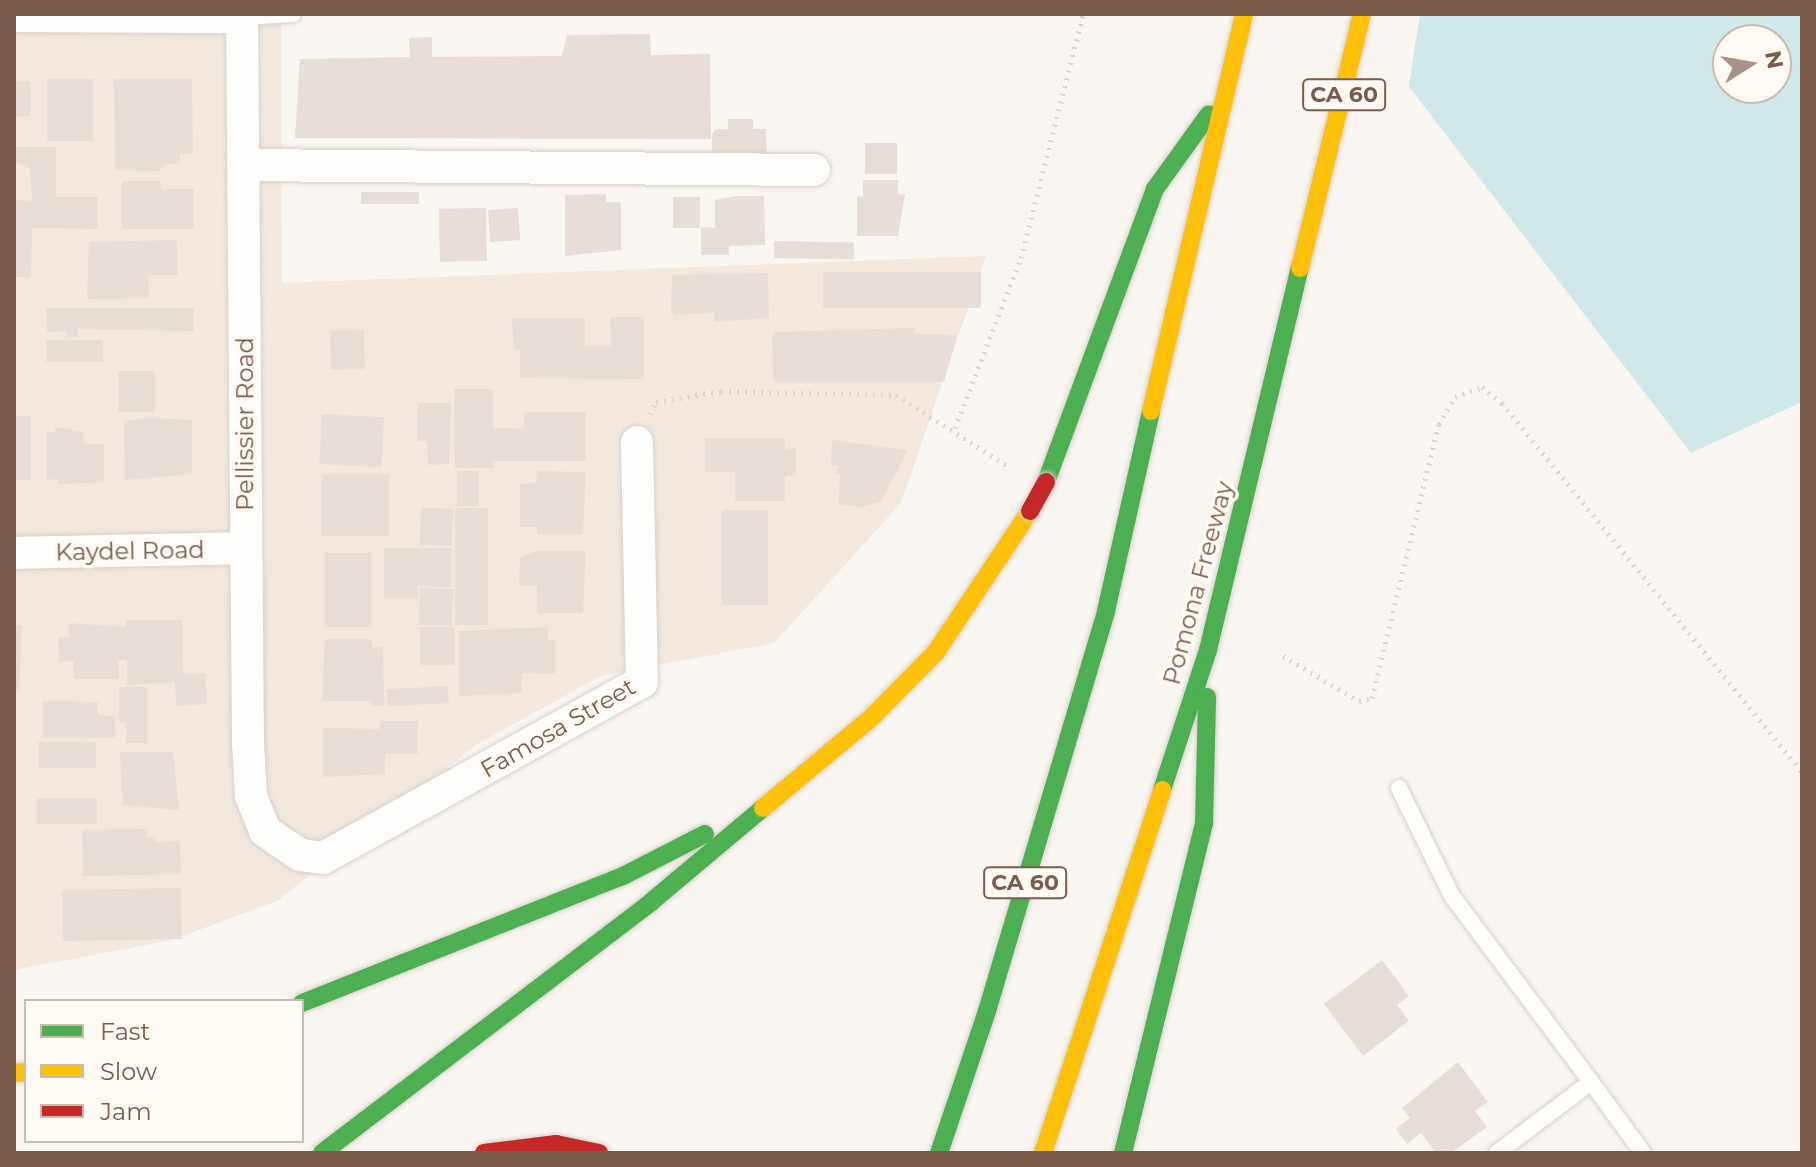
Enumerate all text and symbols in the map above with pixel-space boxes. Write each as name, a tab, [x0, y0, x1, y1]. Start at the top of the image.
north arrow	[1712, 24, 1792, 104]
text: N	[1759, 48, 1789, 71]
road number: CA 60	[1302, 77, 1386, 113]
street label: Pellissier Road	[231, 337, 259, 511]
street label: Pomona Freeway	[1157, 478, 1239, 688]
street label: Kaydel Road	[55, 535, 205, 567]
street label: Famosa Street	[475, 672, 641, 784]
road number: CA 60	[983, 865, 1067, 901]
legend	[24, 999, 304, 1143]
text: Fast	[100, 1017, 150, 1046]
text: Slow	[100, 1057, 157, 1086]
text: Jam	[100, 1097, 152, 1126]

